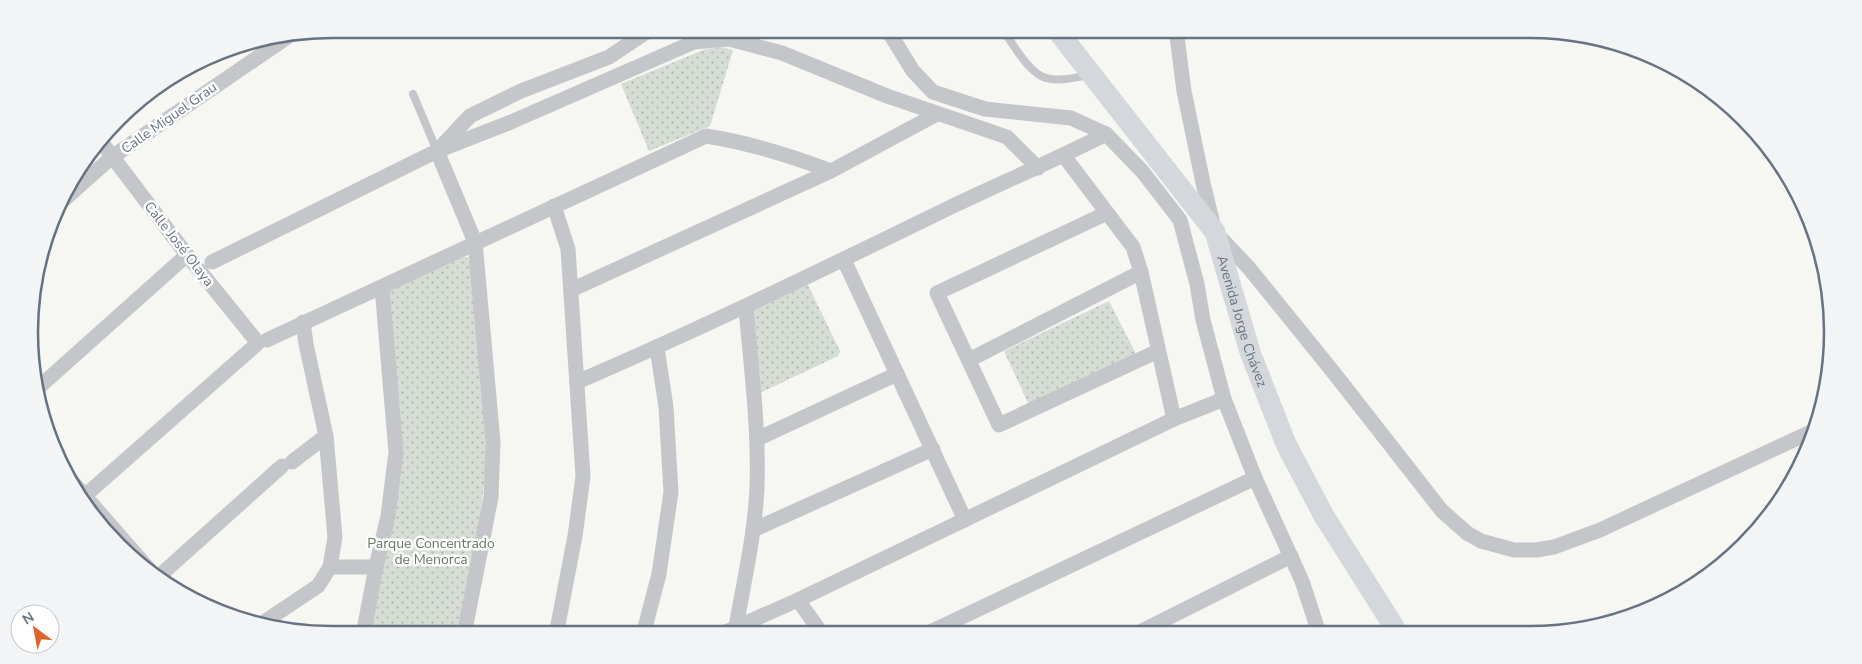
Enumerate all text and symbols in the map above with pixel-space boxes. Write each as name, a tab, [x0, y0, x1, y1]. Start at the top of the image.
street label: Calle Miguel Grau	[117, 78, 221, 158]
street label: Calle José Olaya	[140, 198, 218, 290]
street label: Avenida Jorge Chávez	[1213, 253, 1272, 390]
park label: Parque Concentrado de Menorca	[367, 534, 495, 569]
north arrow	[10, 604, 60, 654]
text: N	[19, 608, 38, 629]

